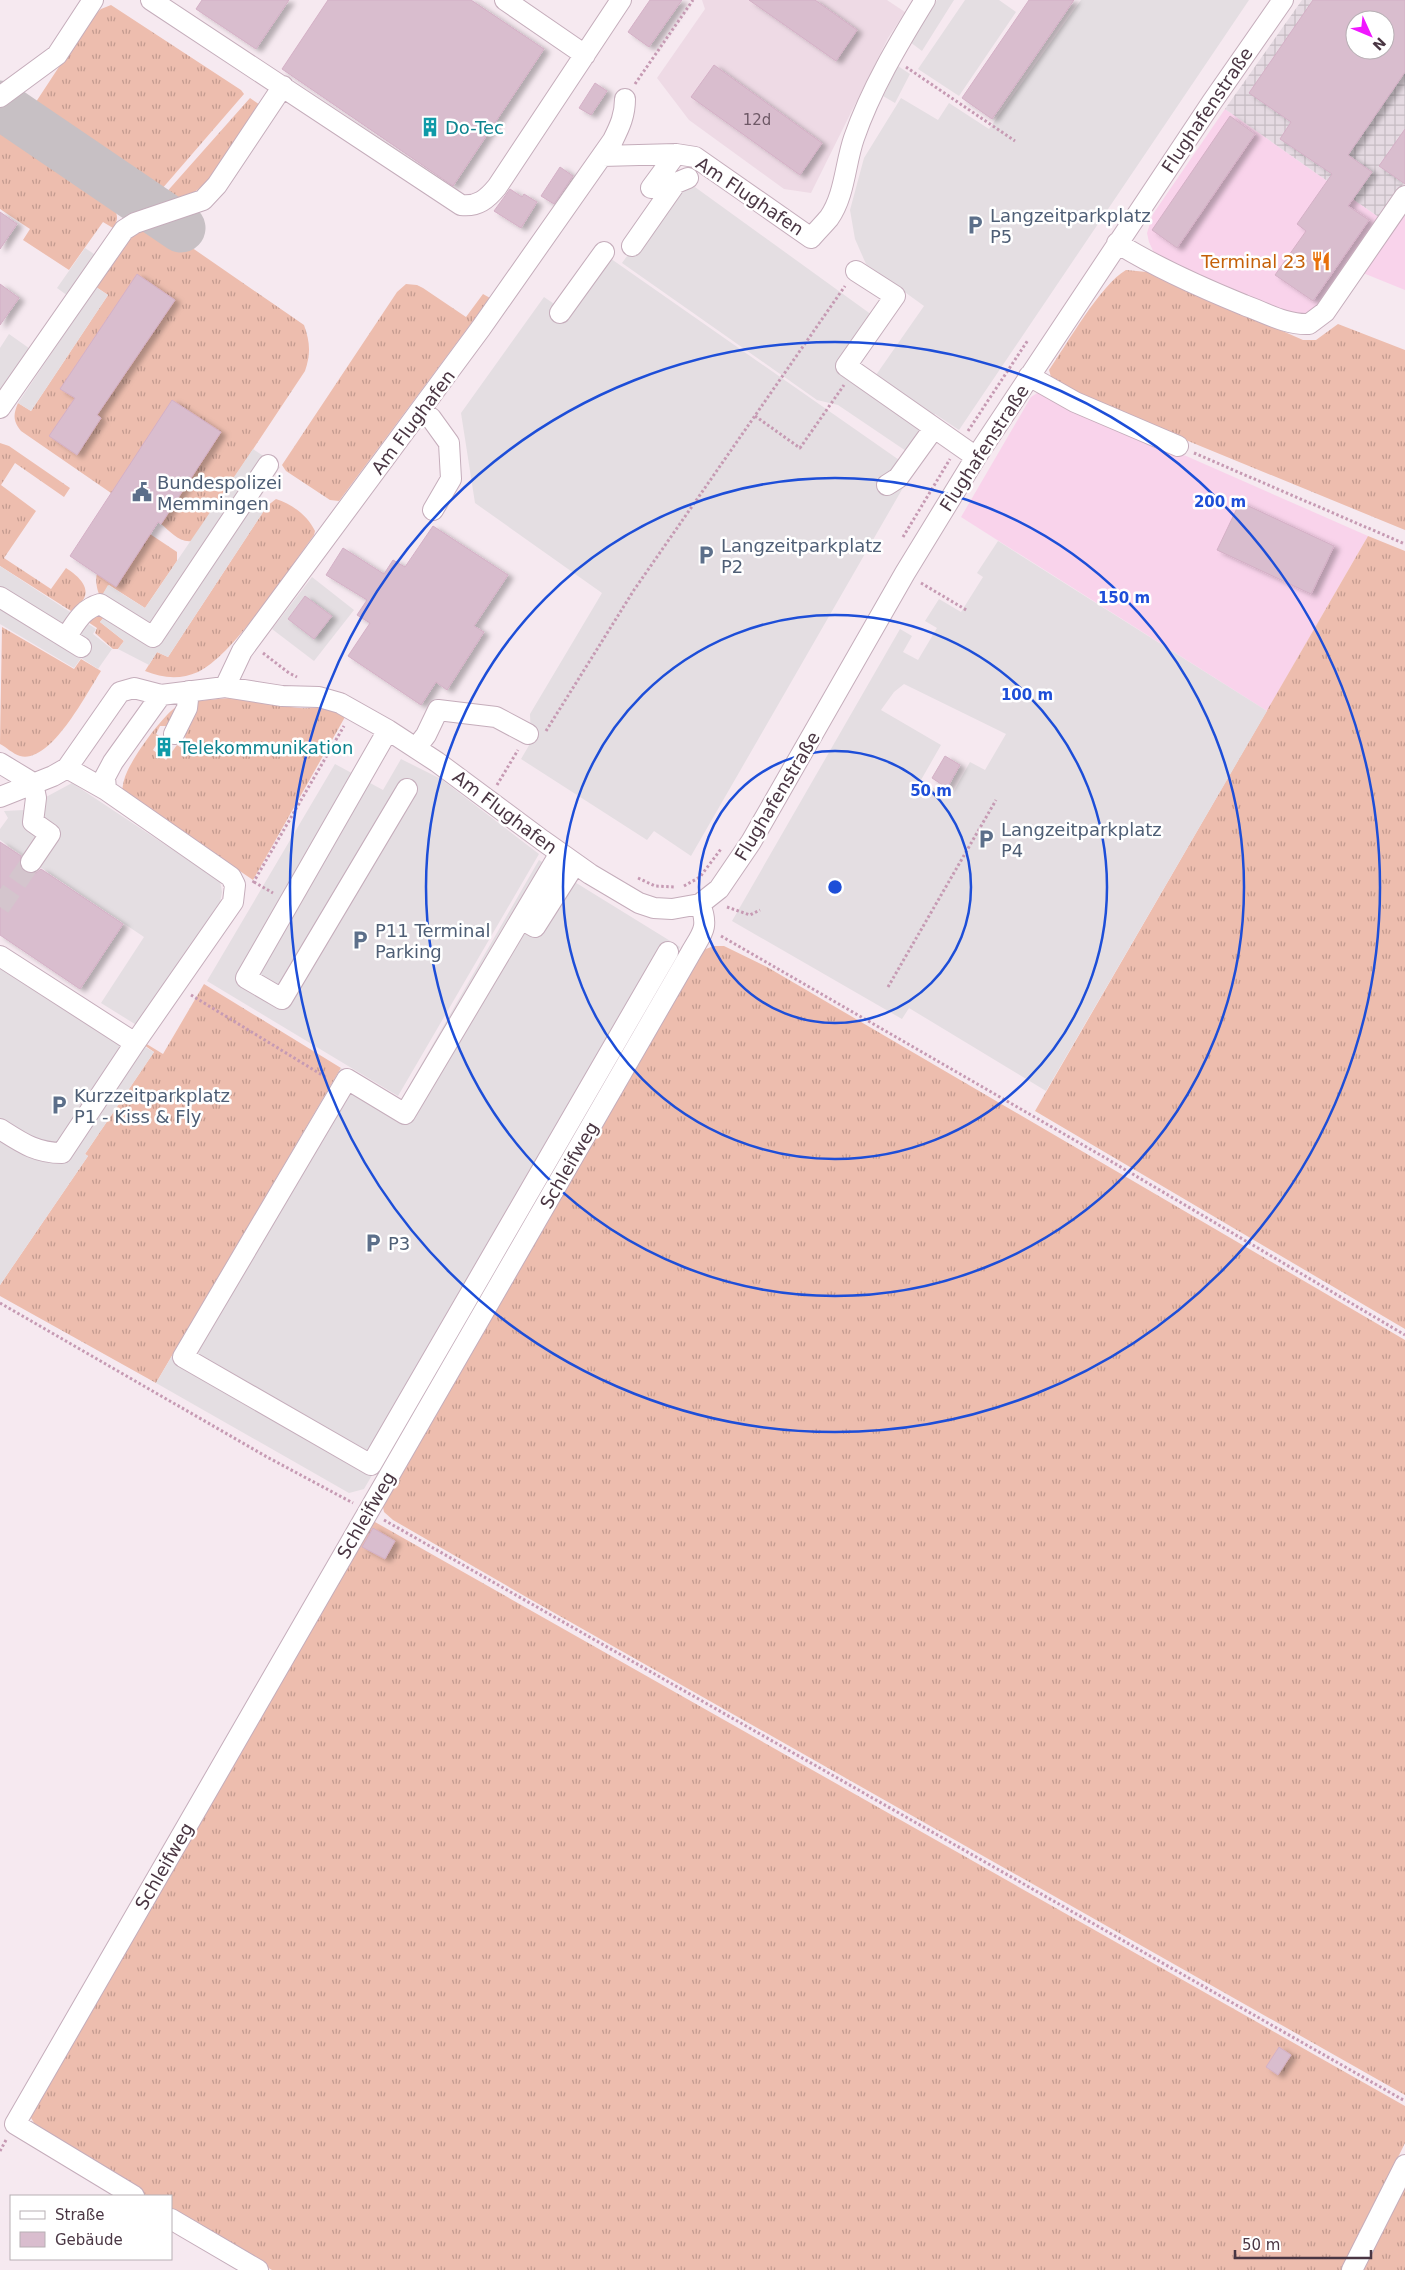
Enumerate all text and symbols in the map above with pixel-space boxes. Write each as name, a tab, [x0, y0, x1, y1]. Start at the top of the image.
north arrow	[1345, 10, 1395, 60]
text: N	[1370, 34, 1389, 54]
street label: Flughafenstraße	[1157, 43, 1257, 177]
house number: 12d	[743, 111, 771, 129]
building icon: Do-Tec	[419, 116, 441, 138]
place label: Do-Tec	[445, 117, 504, 138]
street label: Am Flughafen	[692, 152, 808, 240]
place label: Langzeitparkplatz P5	[990, 205, 1151, 247]
parking icon: Langzeitparkplatz P5	[964, 214, 986, 236]
restaurant icon: Terminal 23	[1310, 250, 1332, 272]
place label: Terminal 23	[1200, 251, 1306, 272]
street label: Am Flughafen	[367, 366, 459, 478]
street label: Flughafenstraße	[935, 381, 1033, 515]
place label: Bundespolizei Memmingen	[157, 472, 282, 514]
public building icon: Bundespolizei Memmingen	[131, 481, 153, 503]
text: 200 m	[1194, 493, 1246, 511]
place label: Langzeitparkplatz P2	[721, 535, 882, 577]
parking icon: Langzeitparkplatz P2	[695, 544, 717, 566]
text: 150 m	[1098, 589, 1150, 607]
text: 100 m	[1001, 686, 1053, 704]
street label: Flughafenstraße	[730, 728, 824, 864]
building icon: Telekommunikation	[153, 736, 175, 758]
place label: Telekommunikation	[178, 737, 353, 758]
street label: Am Flughafen	[449, 766, 561, 858]
text: 50 m	[910, 782, 952, 800]
place label: Langzeitparkplatz P4	[1001, 819, 1162, 861]
parking icon: Langzeitparkplatz P4	[975, 828, 997, 850]
centre of rings	[826, 878, 844, 896]
place label: P11 Terminal Parking	[375, 920, 491, 962]
parking icon: P11 Terminal Parking	[349, 929, 371, 951]
place label: Kurzzeitparkplatz P1 - Kiss & Fly	[74, 1085, 230, 1127]
parking icon: Kurzzeitparkplatz P1 - Kiss & Fly	[48, 1094, 70, 1116]
street label: Schleifweg	[536, 1118, 602, 1212]
parking icon: P3	[362, 1232, 384, 1254]
place label: P3	[388, 1233, 410, 1254]
street label: Schleifweg	[333, 1468, 399, 1562]
street label: Schleifweg	[131, 1819, 197, 1913]
legend	[10, 2195, 172, 2260]
text: Straße	[55, 2206, 104, 2224]
scale bar	[1235, 2228, 1371, 2260]
text: Gebäude	[55, 2231, 123, 2249]
text: 50 m	[1242, 2236, 1280, 2254]

